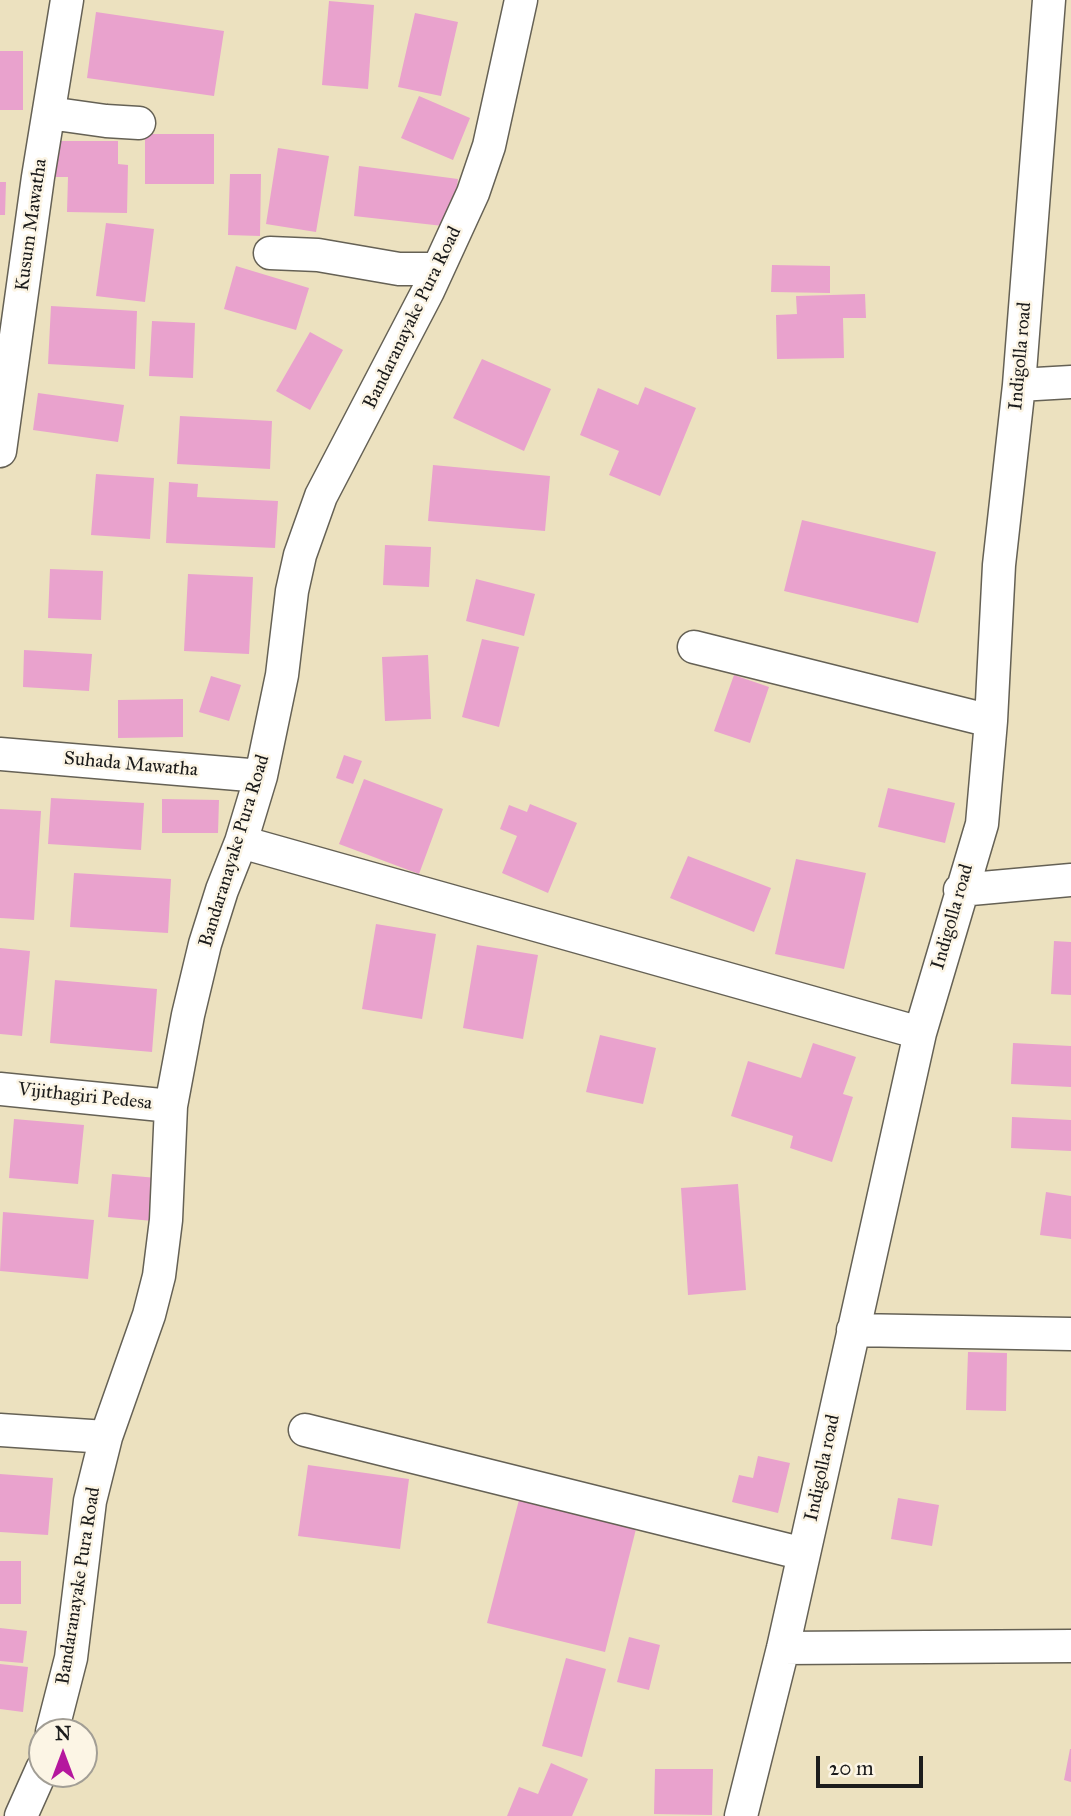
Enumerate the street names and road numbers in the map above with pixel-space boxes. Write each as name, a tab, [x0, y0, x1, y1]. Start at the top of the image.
street label: Kusum Mawatha	[11, 157, 53, 293]
street label: Bandaranayake Pura Road	[359, 223, 467, 413]
street label: Indigolla road	[1005, 301, 1037, 411]
street label: Suhada Mawatha	[63, 748, 199, 782]
street label: Bandaranayake Pura Road	[195, 752, 275, 950]
street label: Indigolla road	[927, 862, 979, 972]
street label: Vijithagiri Pedesa	[17, 1079, 153, 1115]
street label: Indigolla road	[801, 1413, 845, 1523]
street label: Bandaranayake Pura Road	[52, 1486, 106, 1686]

